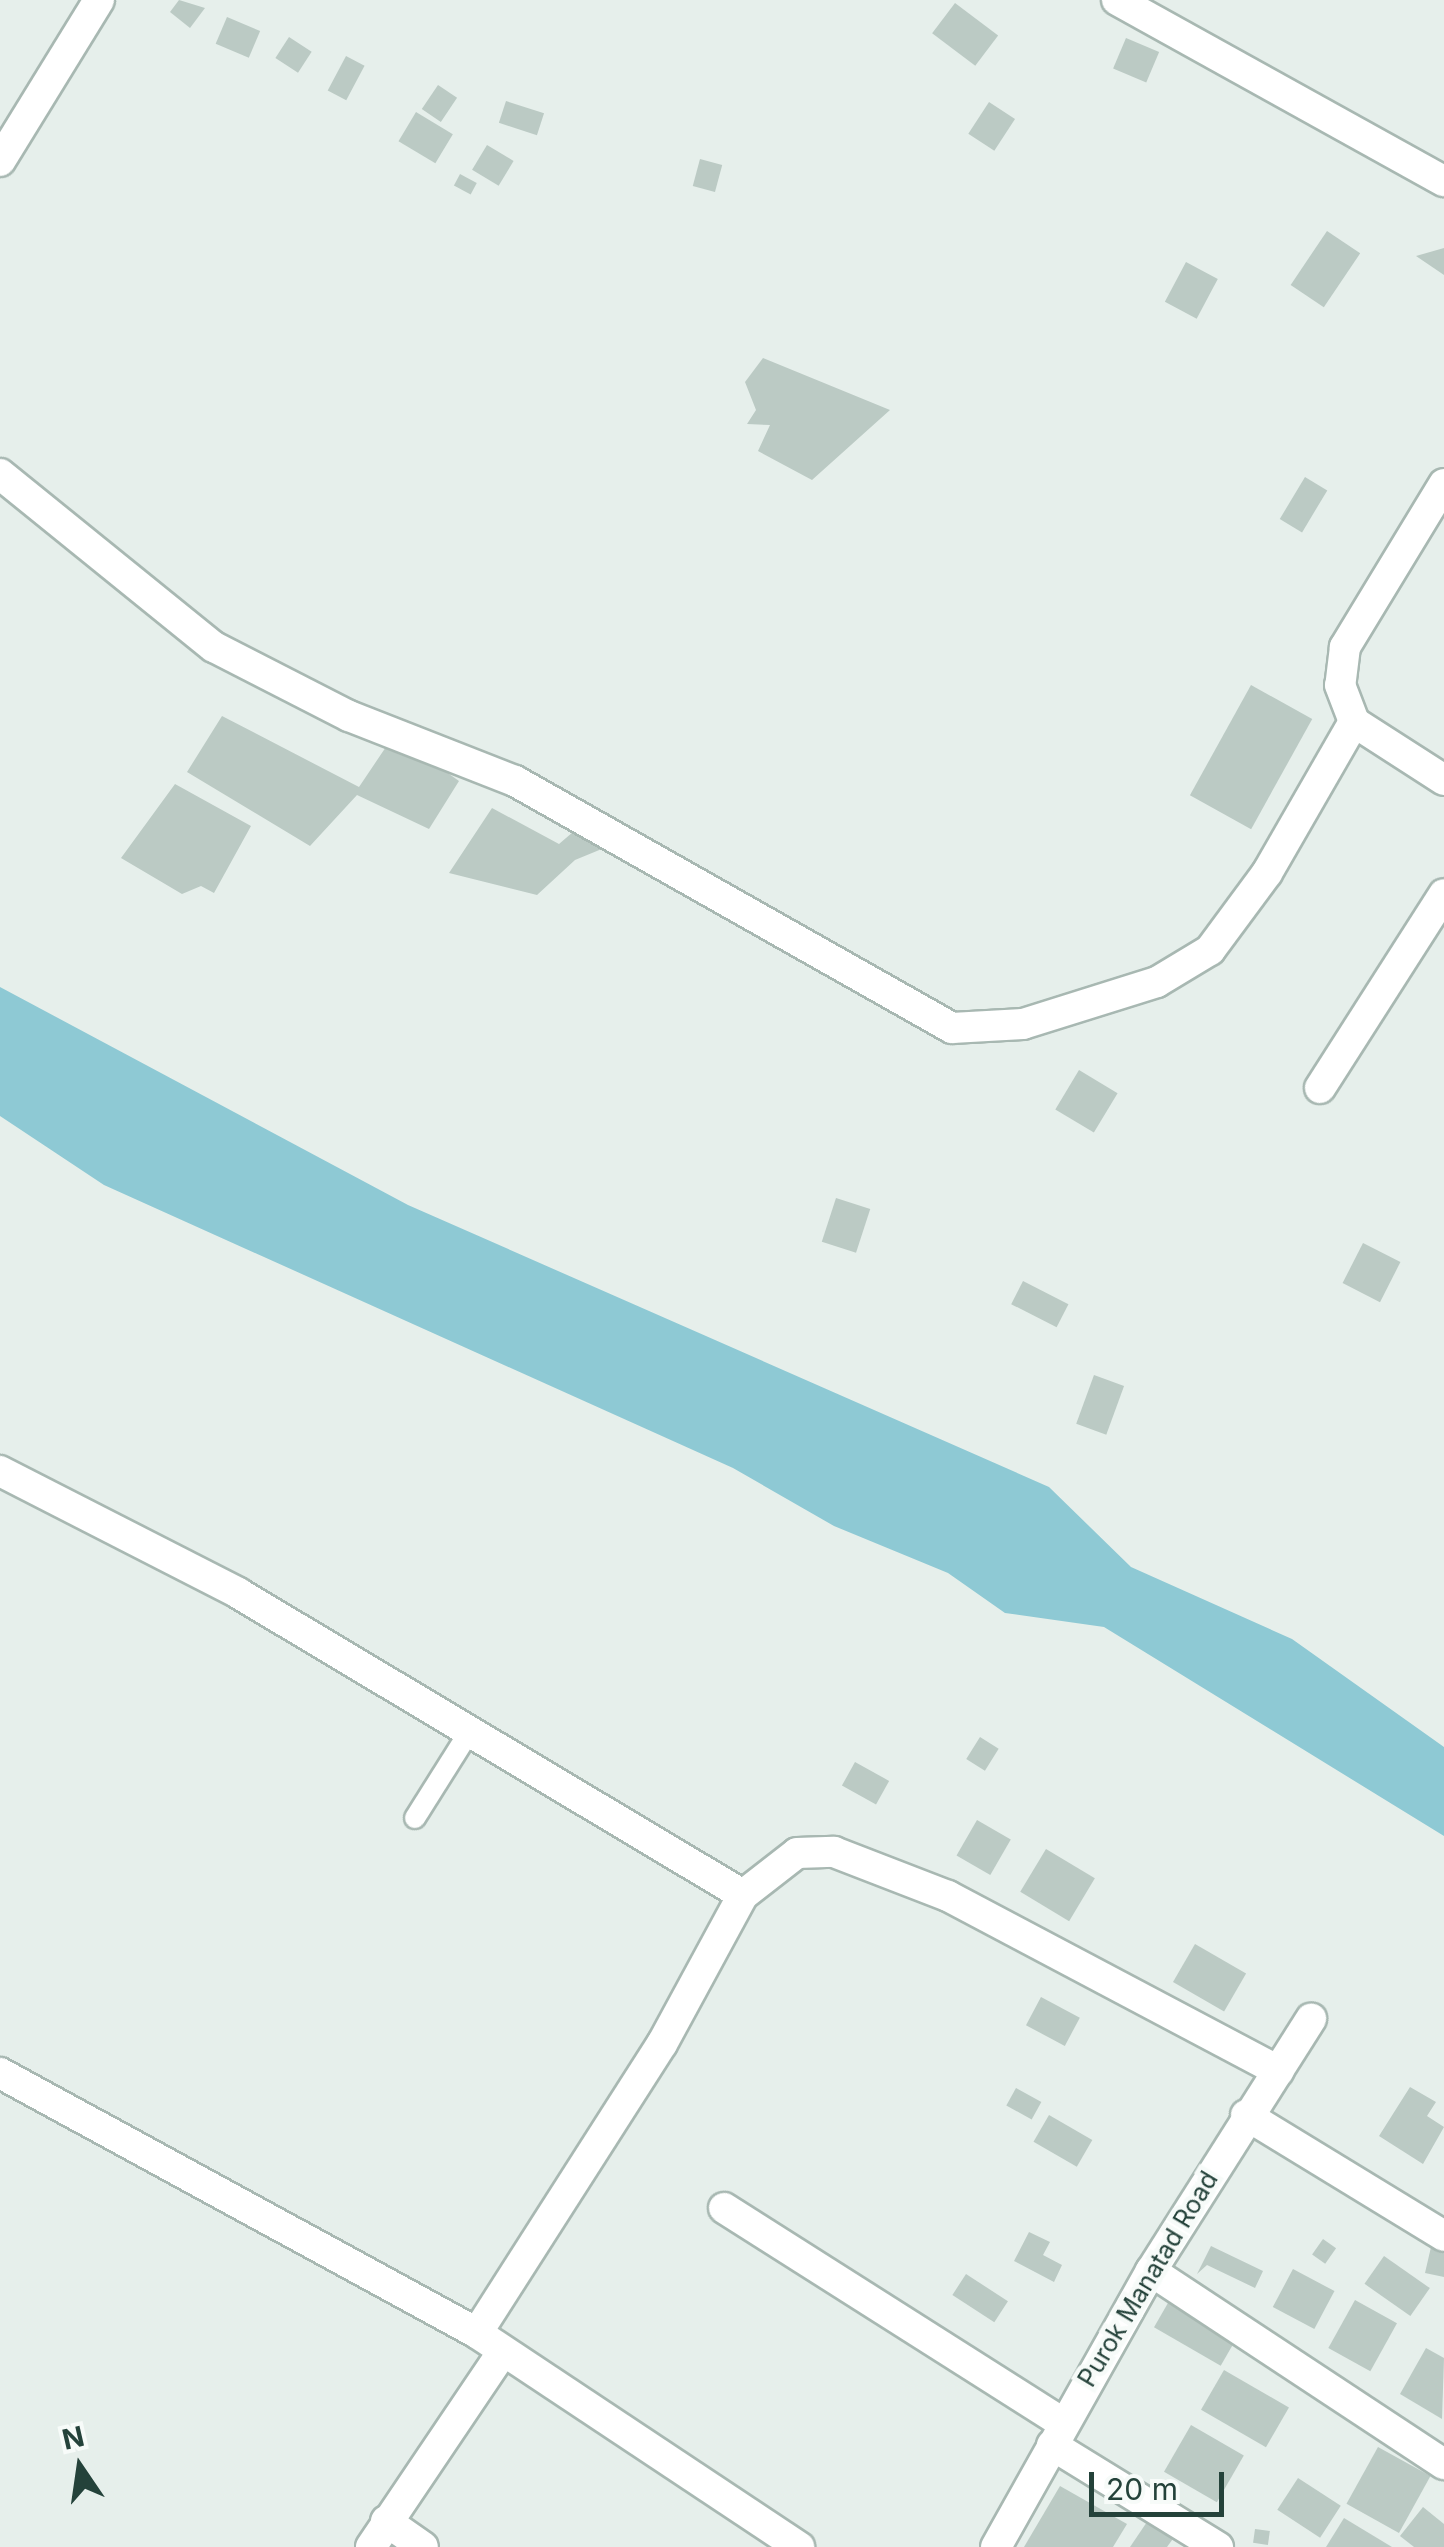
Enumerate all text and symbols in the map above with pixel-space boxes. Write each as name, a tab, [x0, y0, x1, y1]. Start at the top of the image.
street label: Purok Manatad Road	[1072, 2166, 1224, 2392]
north arrow	[30, 2417, 130, 2517]
text: N	[59, 2419, 87, 2457]
scale bar	[1094, 2452, 1229, 2514]
text: 20 m	[1106, 2471, 1178, 2507]

